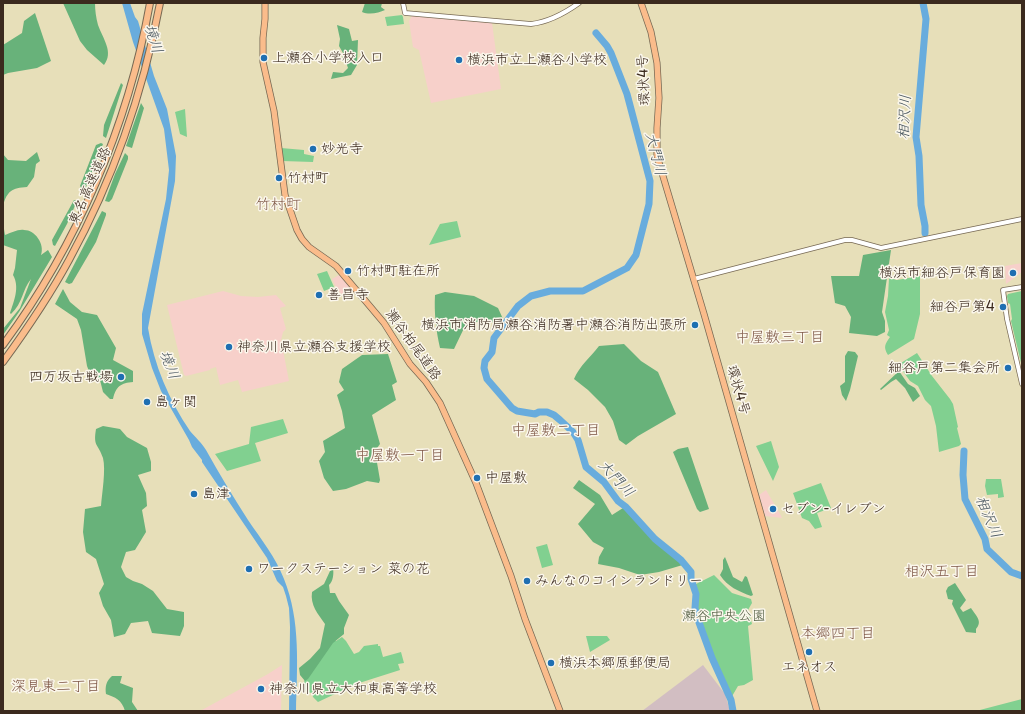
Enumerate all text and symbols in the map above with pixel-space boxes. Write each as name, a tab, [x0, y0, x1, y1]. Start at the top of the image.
water label: 境川	[140, 22, 166, 56]
place label: 上瀬谷小学校入口	[272, 50, 384, 66]
place label: 横浜市立上瀬谷小学校	[467, 52, 607, 68]
marker: 上瀬谷小学校入口	[259, 53, 269, 63]
street label: 環状4号	[634, 54, 654, 106]
marker: 横浜市立上瀬谷小学校	[454, 55, 464, 65]
water label: 相沢川	[895, 94, 915, 140]
water label: 大門川	[641, 130, 669, 178]
place label: 妙光寺	[321, 141, 363, 157]
street label: 東名高速道路	[65, 144, 115, 228]
marker: 妙光寺	[308, 144, 318, 154]
place label: 竹村町	[287, 170, 329, 186]
marker: 竹村町	[274, 173, 284, 183]
district label: 竹村町	[256, 196, 300, 214]
place label: 竹村町駐在所	[356, 263, 440, 279]
place label: 横浜市細谷戸保育園	[879, 265, 1005, 281]
marker: 竹村町駐在所	[343, 266, 353, 276]
marker: 横浜市細谷戸保育園	[1008, 268, 1018, 278]
place label: 善昌寺	[327, 287, 369, 303]
marker: 善昌寺	[314, 290, 324, 300]
place label: 細谷戸第4	[930, 299, 995, 315]
marker: 細谷戸第4	[998, 302, 1008, 312]
street label: 瀬谷柏尾道路	[382, 306, 444, 384]
place label: 横浜市消防局瀬谷消防署中瀬谷消防出張所	[421, 317, 687, 333]
marker: 横浜市消防局瀬谷消防署中瀬谷消防出張所	[690, 320, 700, 330]
district label: 中屋敷三丁目	[735, 329, 825, 347]
place label: 神奈川県立瀬谷支援学校	[237, 339, 391, 355]
marker: 神奈川県立瀬谷支援学校	[224, 342, 234, 352]
water label: 境川	[155, 348, 183, 382]
place label: 細谷戸第二集会所	[888, 360, 1000, 376]
street label: 環状4号	[723, 363, 753, 417]
marker: 細谷戸第二集会所	[1003, 363, 1013, 373]
place label: 四万坂古戦場	[29, 369, 113, 385]
marker: 四万坂古戦場	[116, 372, 126, 382]
place label: 島ヶ関	[155, 394, 197, 410]
marker: 島ヶ関	[142, 397, 152, 407]
district label: 中屋敷二丁目	[511, 422, 601, 440]
district label: 中屋敷一丁目	[355, 447, 445, 465]
water label: 大門川	[594, 456, 638, 502]
place label: 中屋敷	[485, 470, 527, 486]
marker: 中屋敷	[472, 473, 482, 483]
place label: 島津	[202, 486, 230, 502]
marker: 島津	[189, 489, 199, 499]
water label: 相沢川	[971, 493, 1005, 541]
place label: セブン-イレブン	[781, 501, 886, 517]
marker: セブン-イレブン	[768, 504, 778, 514]
place label: ワークステーション 菜の花	[257, 561, 430, 577]
district label: 相沢五丁目	[905, 563, 979, 581]
marker: ワークステーション 菜の花	[244, 564, 254, 574]
place label: みんなのコインランドリー	[535, 573, 703, 589]
marker: みんなのコインランドリー	[522, 576, 532, 586]
park label: 瀬谷中央公園	[682, 608, 766, 624]
district label: 本郷四丁目	[801, 625, 875, 643]
marker: エネオス	[804, 647, 814, 657]
place label: 横浜本郷原郵便局	[559, 655, 671, 671]
marker: 横浜本郷原郵便局	[546, 658, 556, 668]
place label: エネオス	[781, 659, 837, 675]
district label: 深見東二丁目	[11, 678, 101, 696]
place label: 神奈川県立大和東高等学校	[269, 681, 437, 697]
marker: 神奈川県立大和東高等学校	[256, 684, 266, 694]

